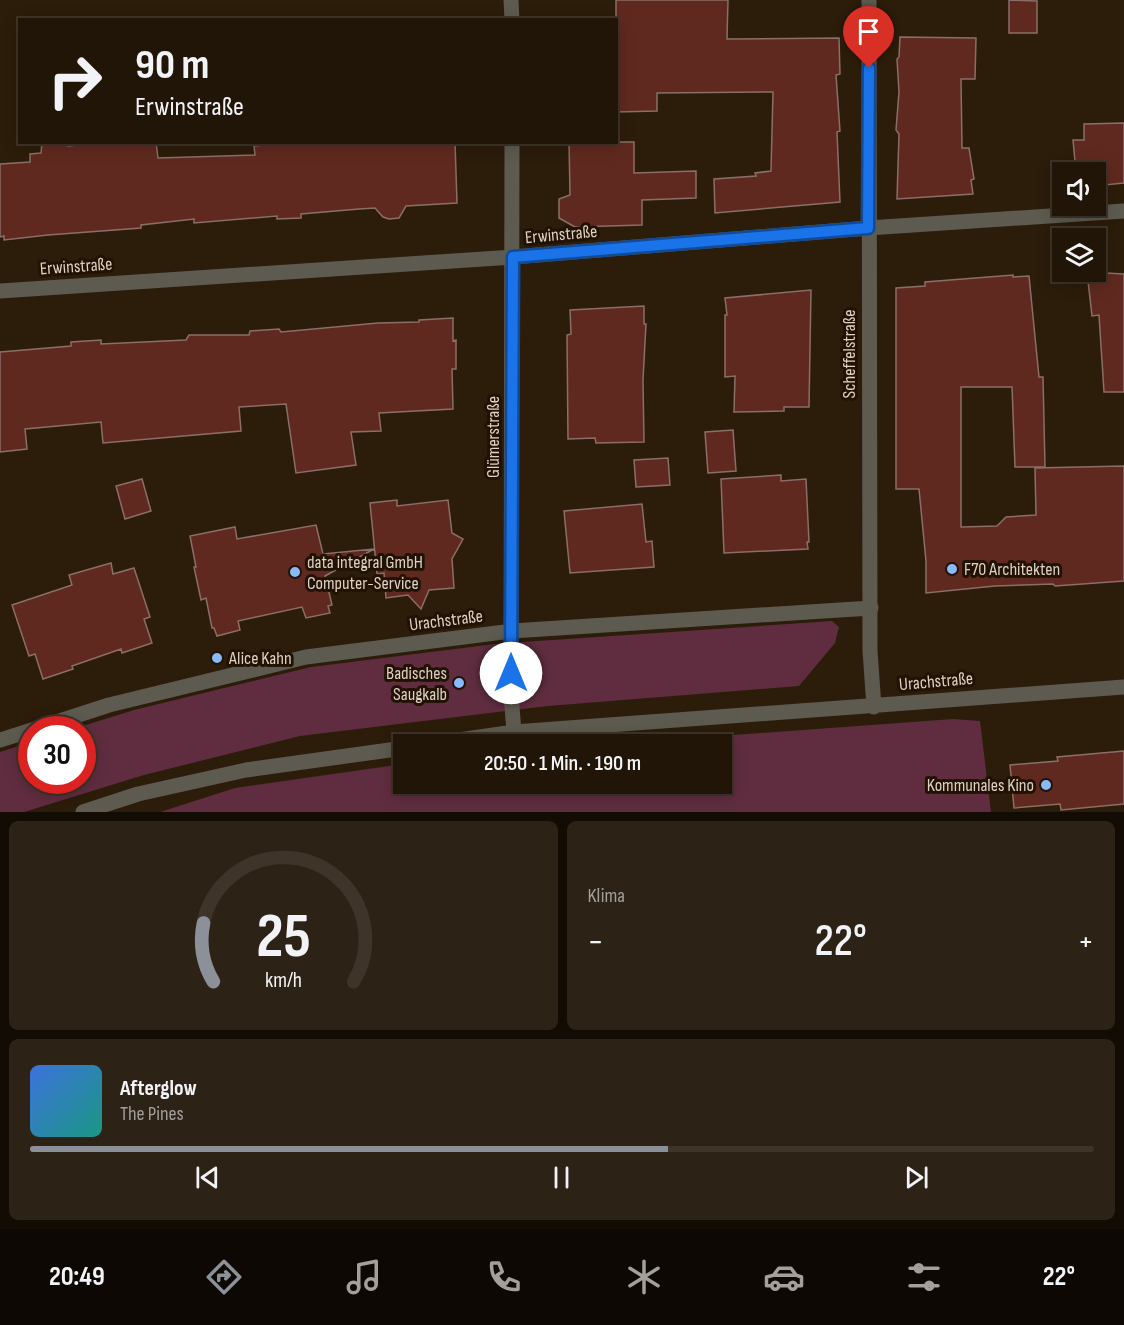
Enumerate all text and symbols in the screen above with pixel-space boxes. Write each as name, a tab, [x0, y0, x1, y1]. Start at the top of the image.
pin	[843, 6, 894, 68]
icon: arrive	[852, 15, 885, 48]
text: 90 m	[135, 40, 209, 91]
icon: right	[36, 42, 114, 120]
text: Erwinstraße	[135, 91, 244, 123]
map controls	[1052, 162, 1106, 282]
button: sound	[1052, 162, 1106, 216]
street label: Erwinstraße	[524, 221, 598, 248]
button: layers	[1052, 228, 1106, 282]
street label: Erwinstraße	[39, 253, 113, 280]
street label: Scheffelstraße	[839, 310, 860, 398]
street label: Glümerstraße	[483, 396, 504, 478]
place label: data integral GmbH Computer-Service	[307, 552, 423, 594]
place label: F70 Architekten	[964, 559, 1060, 580]
marker: F70 Architekten	[945, 562, 959, 576]
marker: data integral GmbH Computer-Service	[288, 565, 302, 579]
street label: Urachstraße	[408, 606, 484, 635]
position arrow	[479, 641, 543, 705]
place label: Alice Kahn	[228, 648, 292, 669]
marker: Alice Kahn	[210, 651, 224, 665]
place label: Badisches Saugkalb	[386, 663, 447, 705]
street label: Urachstraße	[898, 668, 974, 695]
marker: Badisches Saugkalb	[452, 676, 466, 690]
speed limit sign: 30	[18, 716, 96, 794]
text: 20:50 · 1 Min. · 190 m	[484, 750, 641, 777]
place label: Kommunales Kino	[927, 775, 1034, 796]
marker: Kommunales Kino	[1039, 778, 1053, 792]
text: Klima	[588, 884, 625, 908]
text: 25	[256, 900, 311, 975]
text: 22°	[815, 914, 867, 969]
text: −	[588, 922, 604, 962]
text: +	[1078, 922, 1094, 962]
text: km/h	[265, 969, 302, 994]
text: Afterglow	[120, 1075, 197, 1102]
text: The Pines	[120, 1102, 184, 1126]
icon: previous	[191, 1161, 224, 1194]
icon: pause	[545, 1161, 578, 1194]
icon: next	[900, 1161, 933, 1194]
icon: directions	[203, 1256, 245, 1298]
icon: music	[343, 1256, 385, 1298]
icon: phone	[483, 1256, 525, 1298]
icon: climate	[623, 1256, 665, 1298]
icon: car	[763, 1256, 805, 1298]
icon: filters	[903, 1256, 945, 1298]
text: 20:49	[49, 1261, 105, 1293]
text: 22°	[1043, 1261, 1075, 1293]

